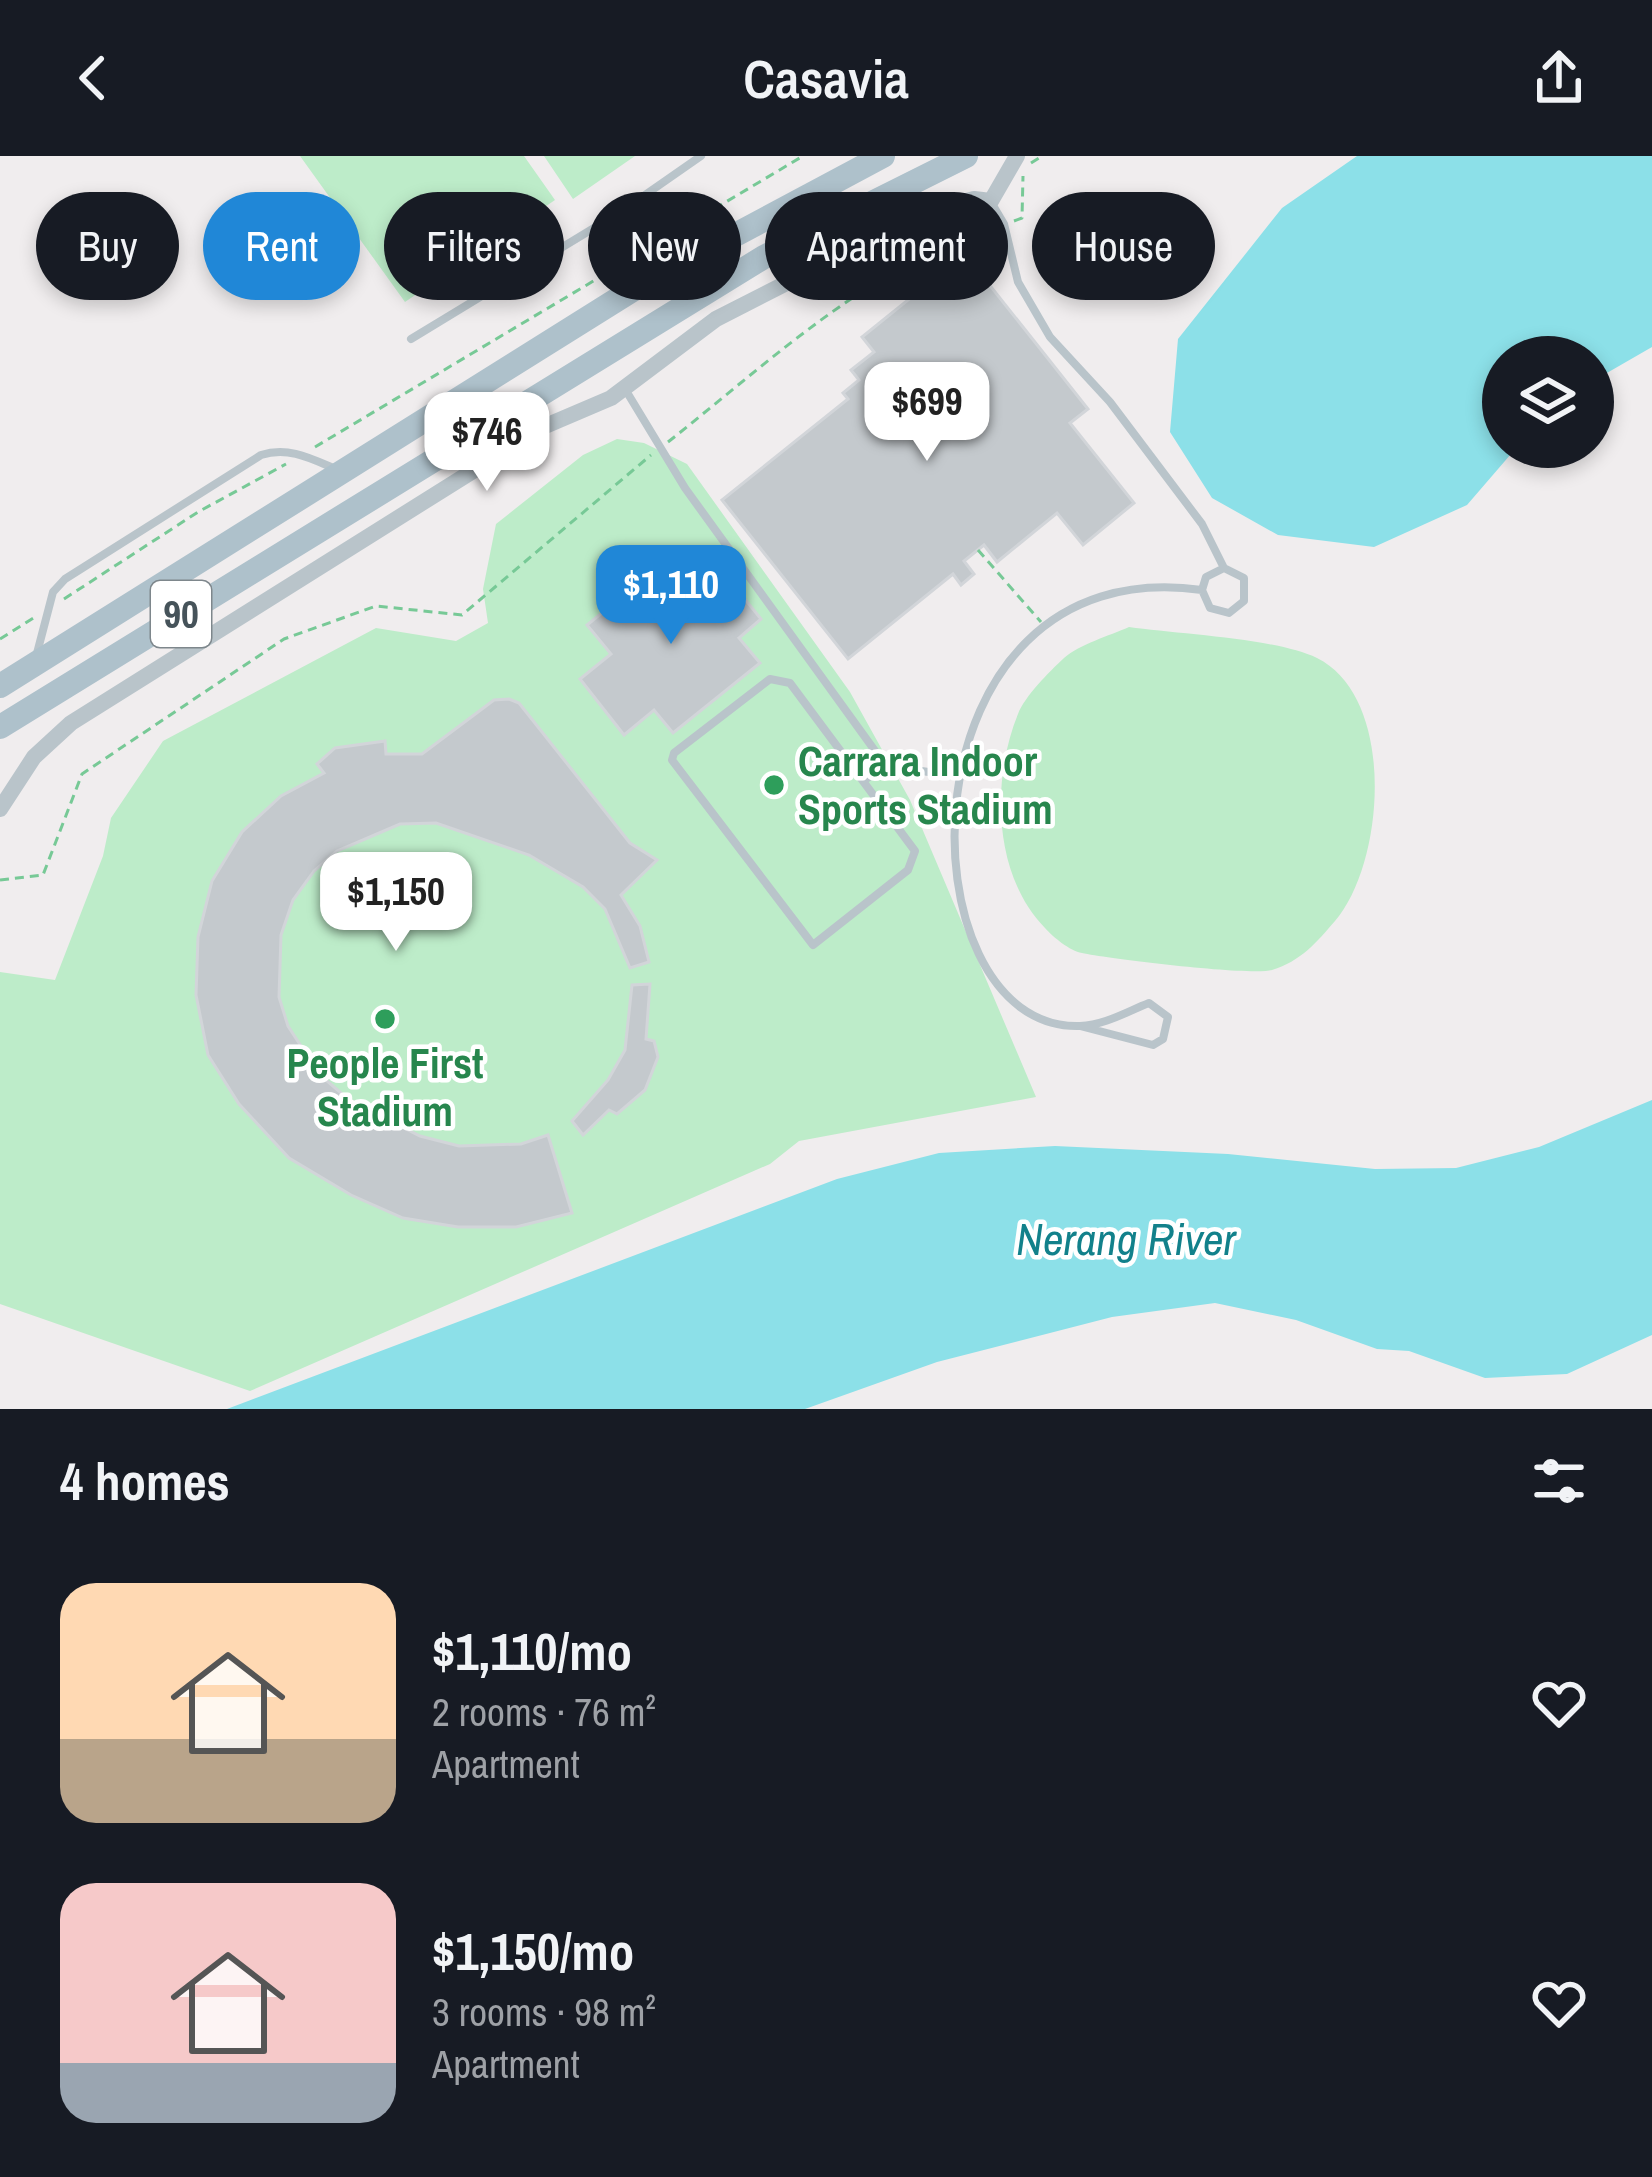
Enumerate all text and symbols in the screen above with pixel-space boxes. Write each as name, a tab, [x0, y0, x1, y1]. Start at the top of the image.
text: Casavia	[743, 42, 909, 115]
icon: back	[60, 45, 126, 111]
icon: share	[1526, 45, 1592, 111]
chip: Buy	[36, 192, 179, 300]
chip: Rent	[203, 192, 360, 300]
chip: Filters	[384, 192, 564, 300]
chip: New	[588, 192, 741, 300]
chip: Apartment	[765, 192, 1008, 300]
chip: House	[1032, 192, 1215, 300]
map controls	[1482, 336, 1614, 468]
button: layers	[1482, 336, 1614, 468]
pin: $699	[856, 362, 998, 464]
text: $699	[891, 375, 963, 427]
pin: $746	[416, 392, 558, 494]
text: $746	[451, 405, 523, 457]
pin: $1,110	[573, 545, 769, 647]
text: $1,110	[623, 558, 719, 610]
road number: 90	[151, 581, 211, 647]
place label: Carrara Indoor Sports Stadium	[798, 733, 1053, 837]
marker: Carrara Indoor Sports Stadium	[761, 772, 787, 798]
pin: $1,150	[298, 852, 494, 954]
text: $1,150	[347, 865, 445, 917]
marker: People First Stadium	[372, 1006, 398, 1032]
place label: People First Stadium	[286, 1035, 484, 1139]
water label: Nerang River	[1016, 1208, 1237, 1269]
text: 4 homes	[60, 1447, 230, 1516]
icon: filters	[1526, 1448, 1592, 1514]
text: $1,110/mo	[432, 1617, 632, 1686]
icon: home	[156, 1631, 300, 1775]
icon: heart	[1526, 1670, 1592, 1736]
text: 2 rooms · 76 m²	[432, 1686, 656, 1738]
text: Apartment	[432, 1738, 580, 1790]
text: $1,150/mo	[432, 1917, 634, 1986]
icon: home	[156, 1931, 300, 2075]
icon: heart	[1526, 1970, 1592, 2036]
text: 3 rooms · 98 m²	[432, 1986, 656, 2038]
text: Apartment	[432, 2038, 580, 2090]

